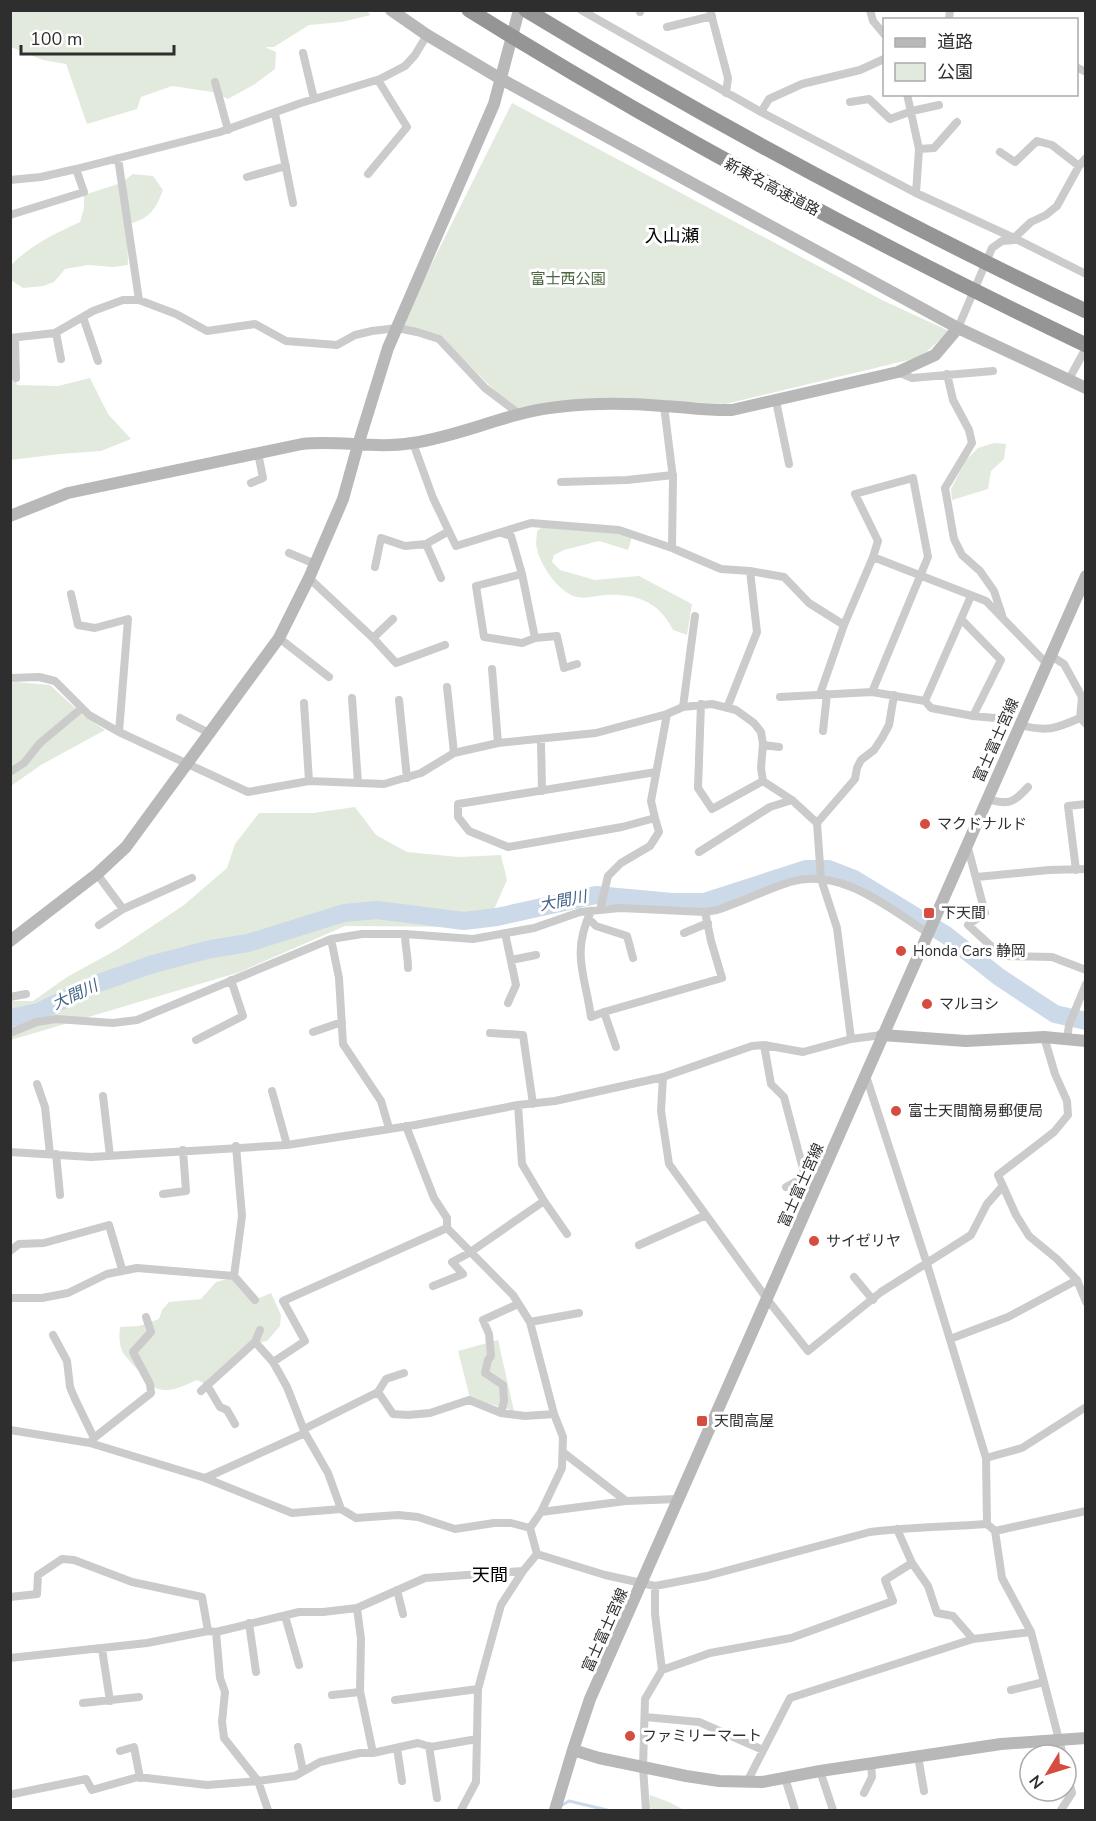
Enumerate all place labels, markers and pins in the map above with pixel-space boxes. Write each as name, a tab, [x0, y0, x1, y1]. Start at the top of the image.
place label: マクドナルド	[937, 814, 1027, 834]
marker: マクドナルド	[918, 817, 932, 831]
place label: 下天間	[941, 903, 986, 923]
marker: 下天間	[922, 906, 936, 920]
place label: Honda Cars 静岡	[913, 941, 1026, 961]
marker: Honda Cars 静岡	[894, 944, 908, 958]
place label: マルヨシ	[939, 994, 999, 1014]
marker: マルヨシ	[920, 997, 934, 1011]
place label: 富士天間簡易郵便局	[908, 1101, 1043, 1121]
marker: 富士天間簡易郵便局	[889, 1104, 903, 1118]
place label: サイゼリヤ	[826, 1231, 901, 1251]
marker: サイゼリヤ	[807, 1234, 821, 1248]
place label: 天間高屋	[714, 1411, 774, 1431]
marker: 天間高屋	[695, 1414, 709, 1428]
place label: ファミリーマート	[642, 1726, 762, 1746]
marker: ファミリーマート	[623, 1729, 637, 1743]

